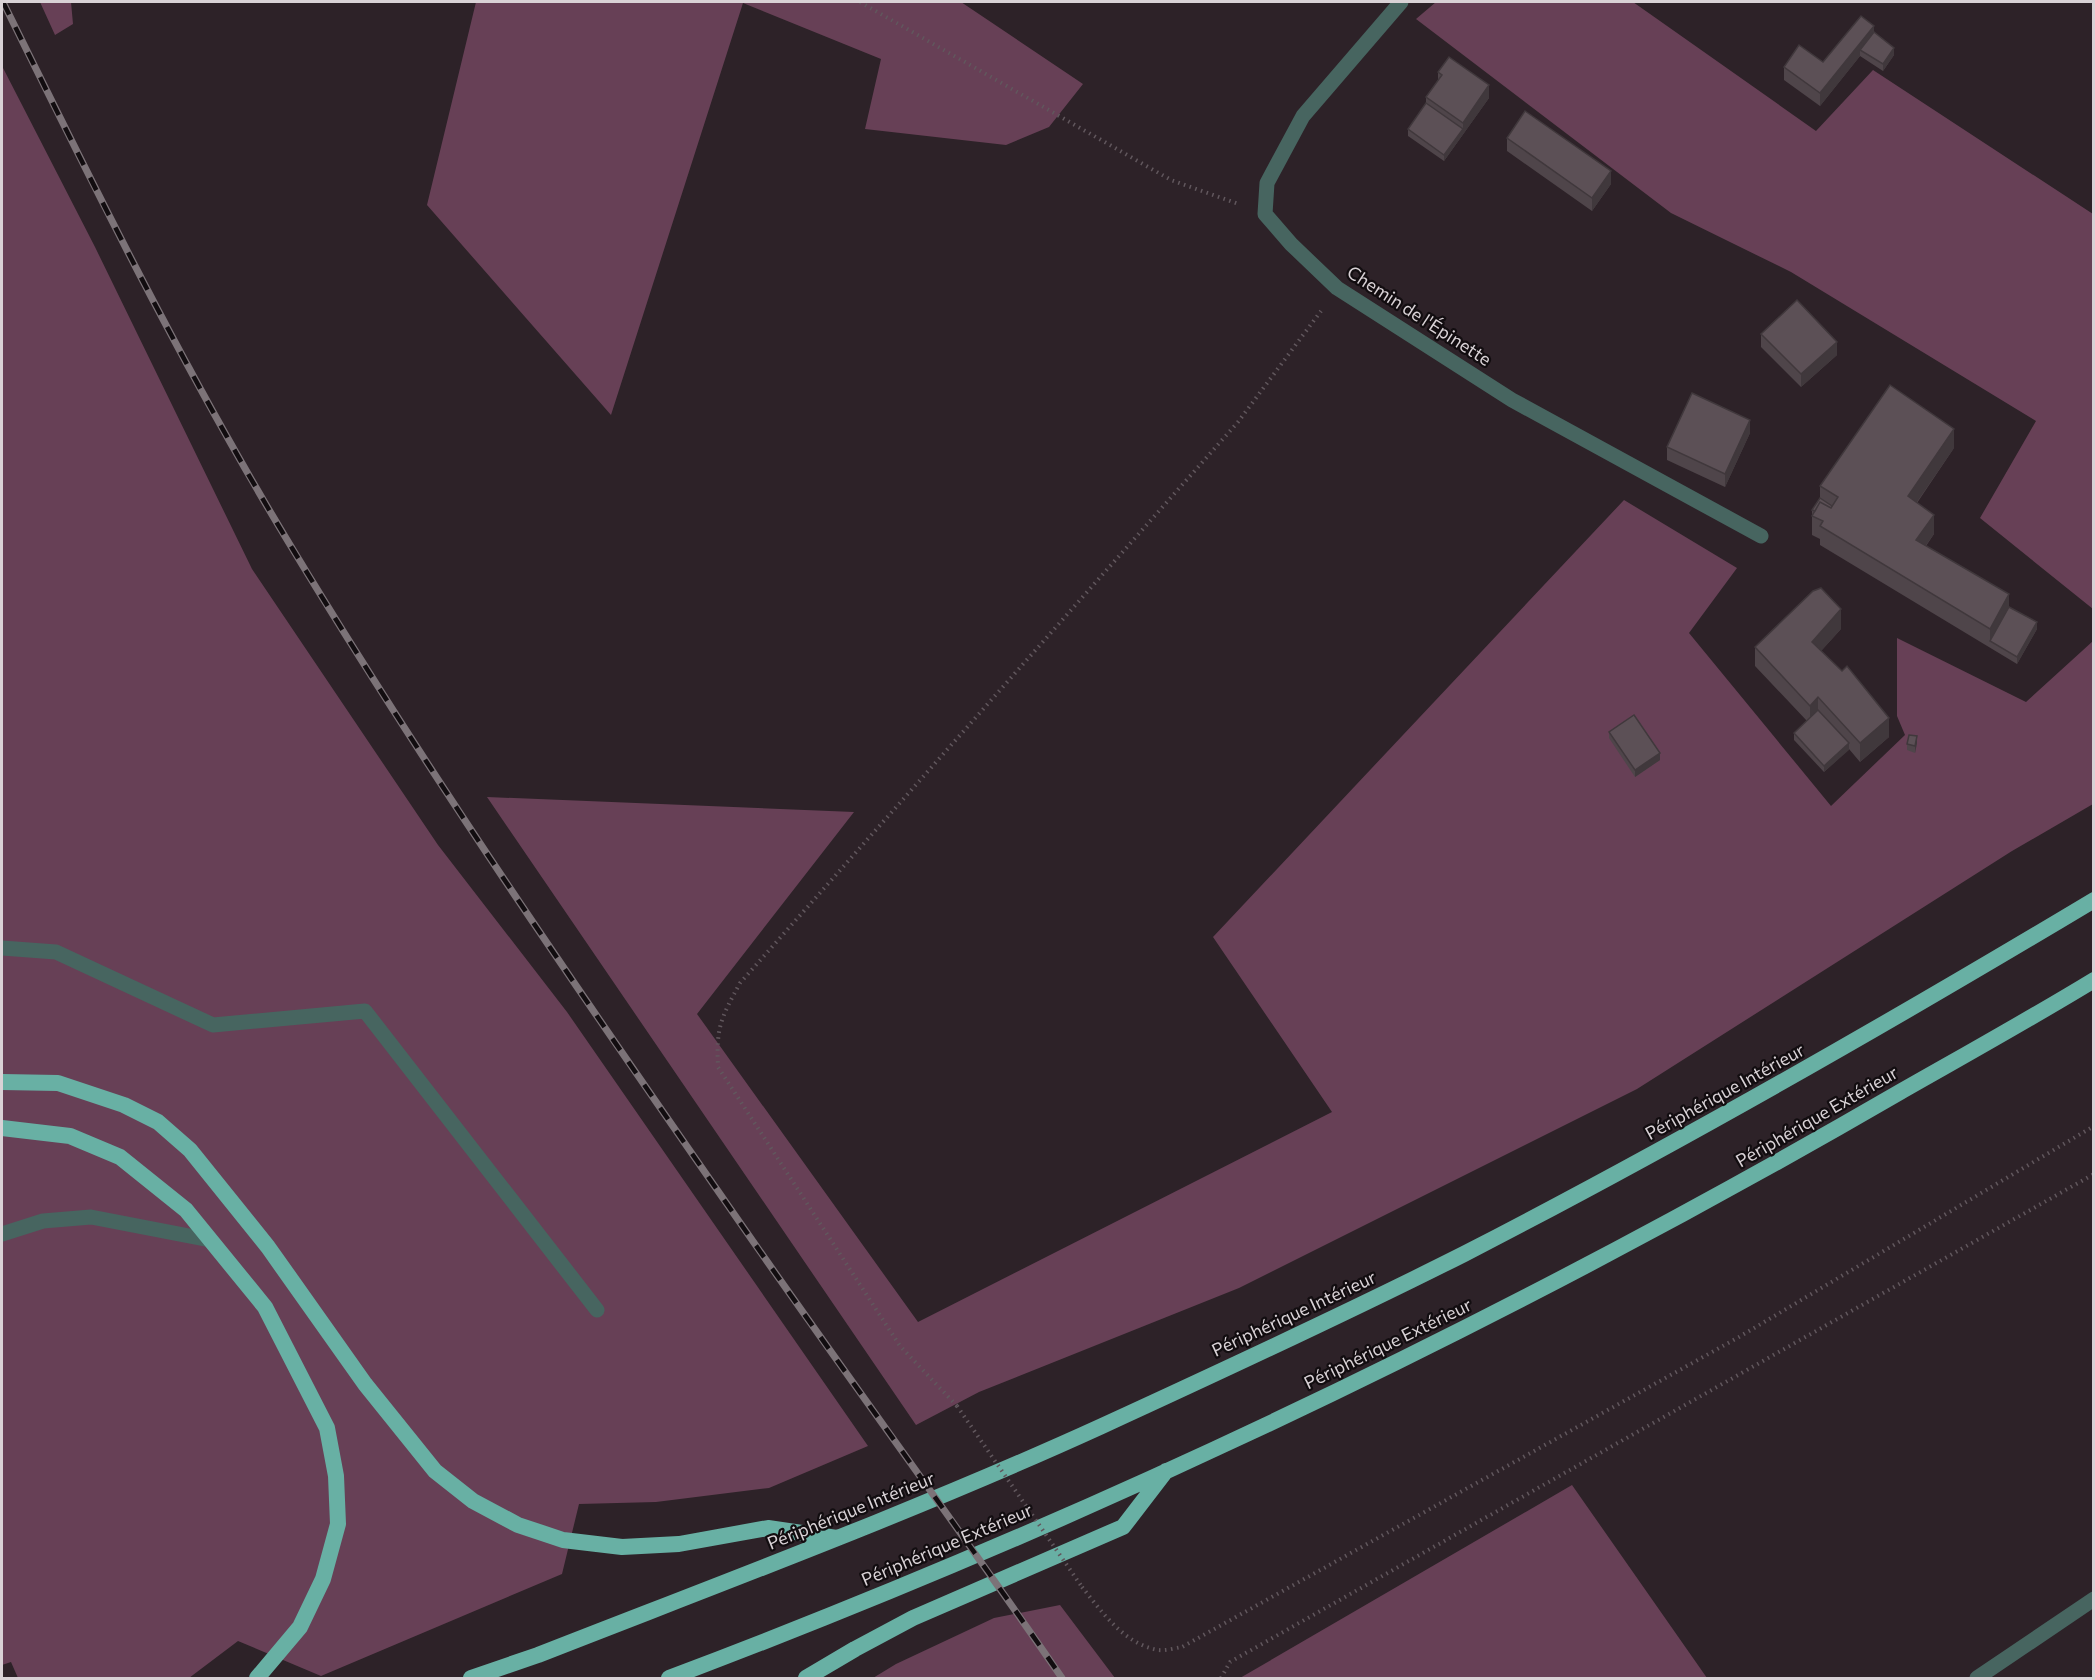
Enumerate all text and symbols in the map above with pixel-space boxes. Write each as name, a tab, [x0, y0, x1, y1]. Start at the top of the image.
street label: Chemin de l'Épinette	[1343, 260, 1496, 370]
street label: Périphérique Intérieur	[1641, 1038, 1808, 1144]
street label: Périphérique Extérieur	[1731, 1061, 1902, 1172]
street label: Périphérique Intérieur	[1208, 1265, 1379, 1361]
street label: Périphérique Extérieur	[1300, 1293, 1475, 1393]
street label: Périphérique Intérieur	[764, 1466, 938, 1554]
street label: Périphérique Extérieur	[858, 1498, 1035, 1590]

